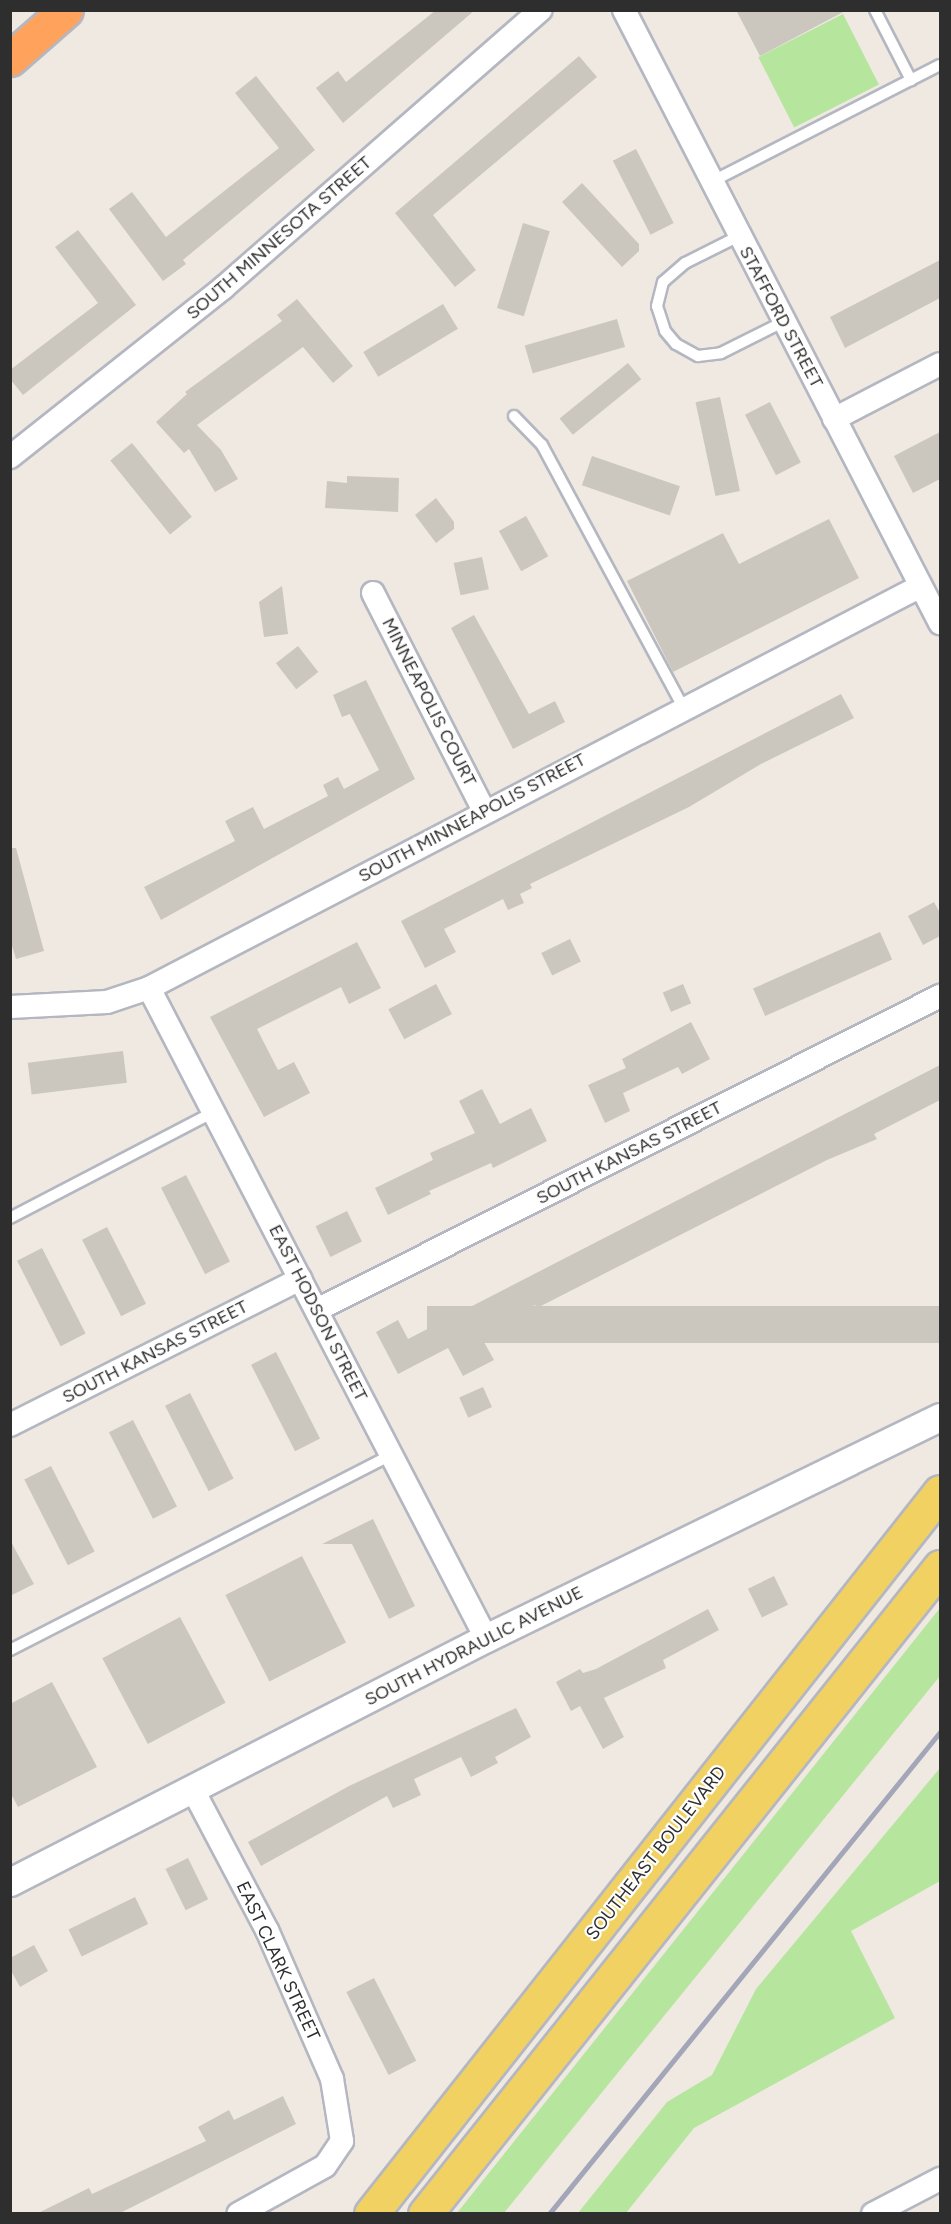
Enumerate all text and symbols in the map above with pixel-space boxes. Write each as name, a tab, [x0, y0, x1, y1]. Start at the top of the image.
street label: SOUTH MINNESOTA STREET	[182, 152, 376, 324]
street label: STAFFORD STREET	[735, 243, 827, 391]
street label: MINNEAPOLIS COURT	[377, 614, 481, 790]
street label: SOUTH MINNEAPOLIS STREET	[355, 749, 589, 887]
street label: SOUTH KANSAS STREET	[533, 1097, 725, 1209]
street label: EAST HODSON STREET	[264, 1221, 372, 1405]
street label: SOUTH KANSAS STREET	[59, 1296, 251, 1408]
street label: SOUTH HYDRAULIC AVENUE	[361, 1581, 587, 1711]
street label: SOUTHEAST BOULEVARD	[581, 1762, 731, 1944]
street label: EAST CLARK STREET	[232, 1878, 324, 2044]

